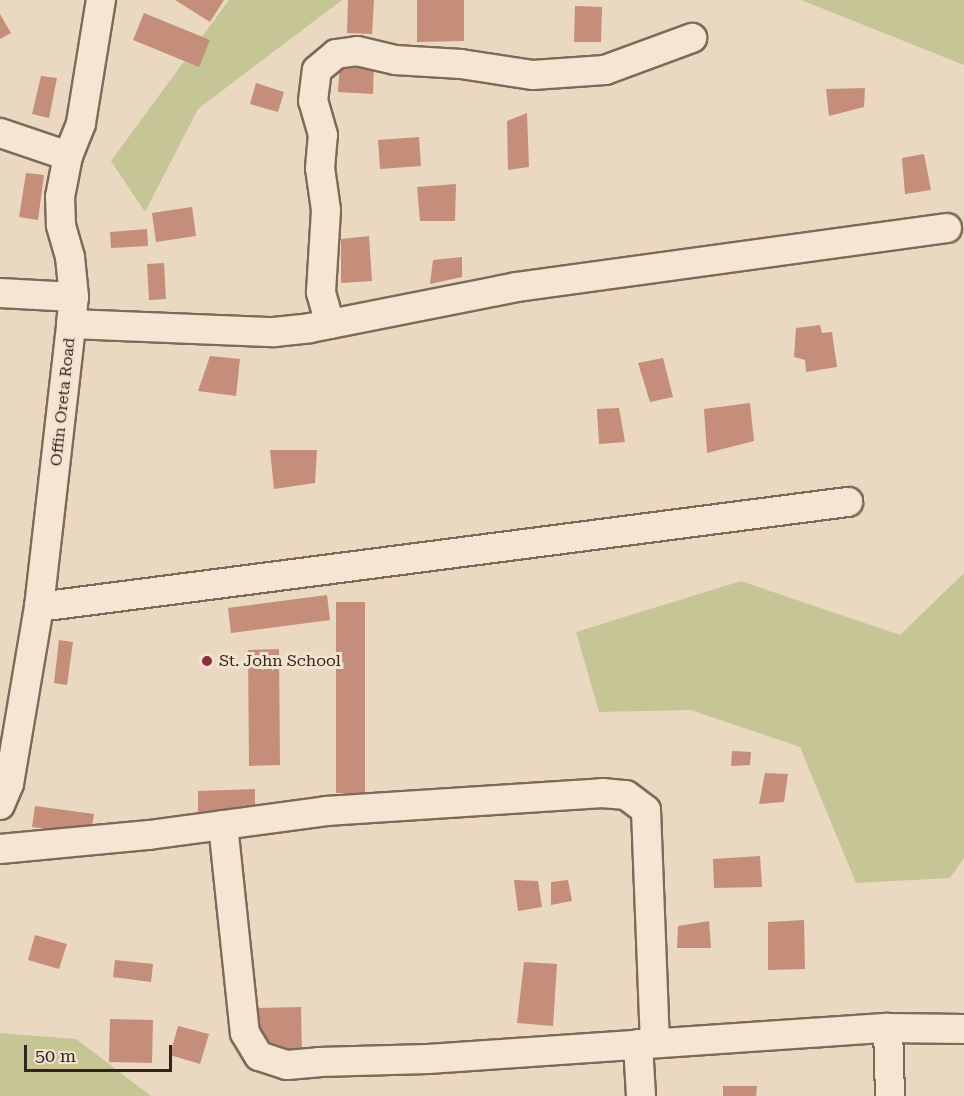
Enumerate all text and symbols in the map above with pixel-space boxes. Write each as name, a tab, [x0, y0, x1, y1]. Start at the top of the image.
street label: Offin Oreta Road	[47, 337, 79, 467]
place label: St. John School	[219, 651, 341, 671]
marker: St. John School	[200, 654, 214, 668]
scale bar	[27, 1033, 176, 1071]
text: 50 m	[35, 1045, 76, 1066]

